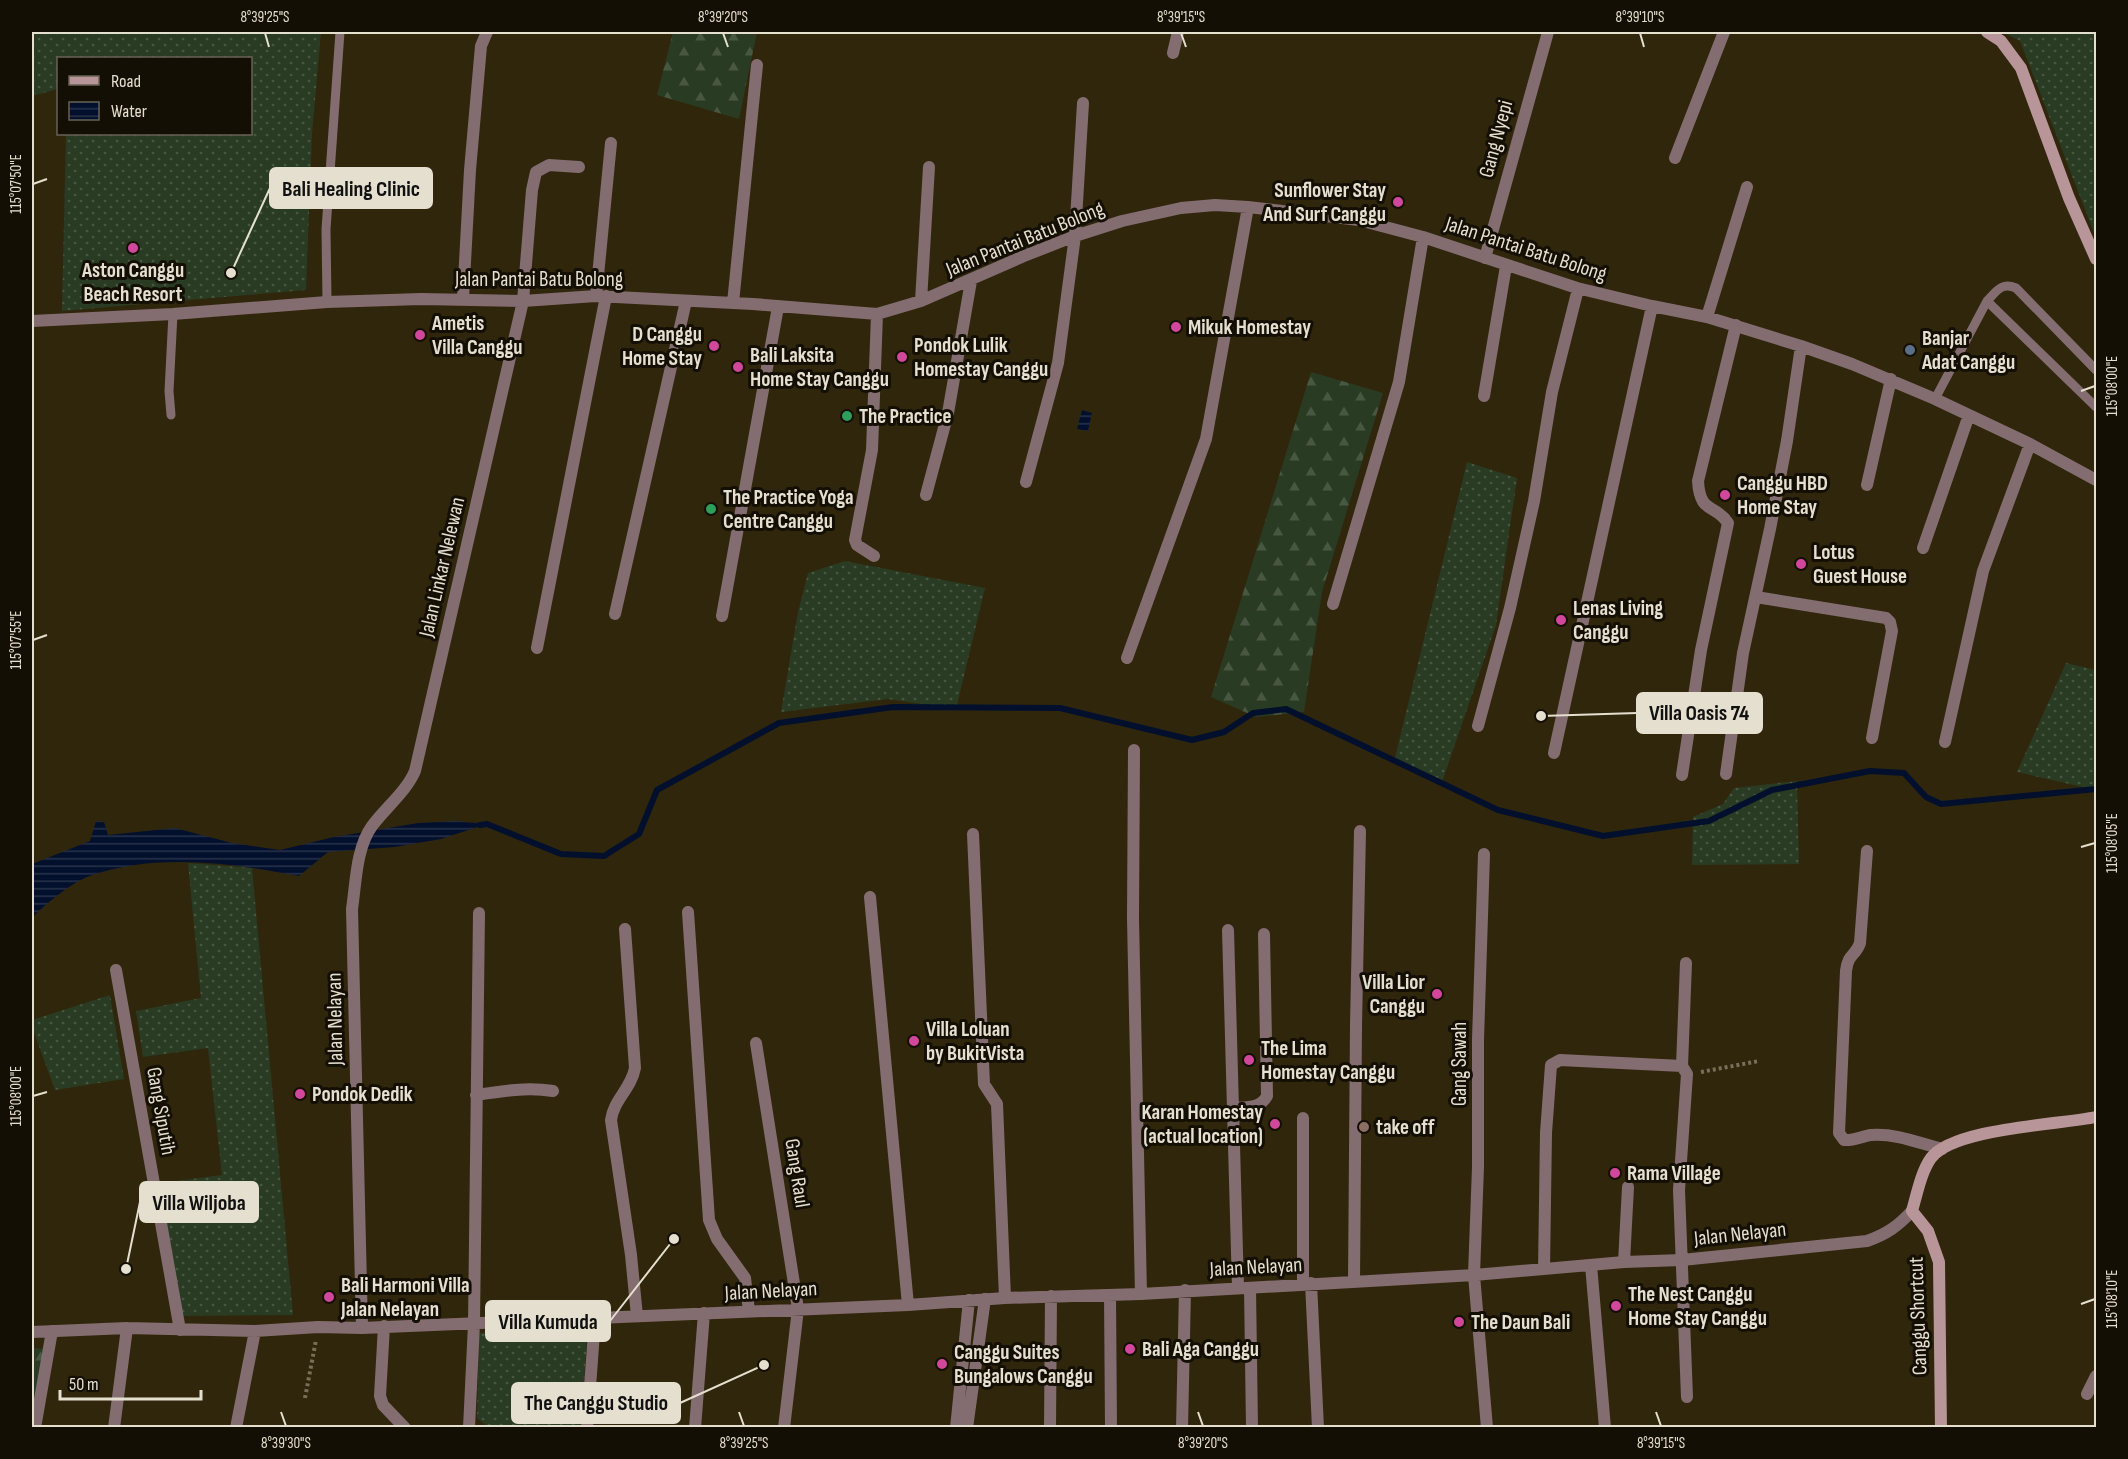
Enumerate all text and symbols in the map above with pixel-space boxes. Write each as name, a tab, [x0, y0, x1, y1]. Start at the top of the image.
text: 8°39'25"S	[240, 8, 290, 27]
text: 8°39'20"S	[698, 8, 748, 27]
text: 8°39'15"S	[1157, 8, 1205, 27]
text: 8°39'10"S	[1616, 8, 1664, 27]
legend	[57, 57, 252, 135]
text: Road	[111, 71, 141, 92]
street label: Gang Nyepi	[1474, 98, 1518, 180]
text: Water	[111, 101, 147, 122]
text: 115°07'50"E	[7, 154, 26, 214]
callout: Bali Healing Clinic	[270, 168, 432, 208]
text: Bali Healing Clinic	[282, 176, 420, 203]
place label: Sunflower Stay And Surf Canggu	[1262, 178, 1386, 227]
marker: Sunflower Stay And Surf Canggu	[1391, 195, 1405, 209]
street label: Jalan Pantai Batu Bolong	[941, 196, 1108, 282]
street label: Jalan Pantai Batu Bolong	[1441, 211, 1610, 287]
marker: Aston Canggu Beach Resort	[126, 241, 140, 255]
place label: Aston Canggu Beach Resort	[81, 258, 184, 307]
street label: Jalan Pantai Batu Bolong	[454, 267, 623, 292]
place label: Ametis Villa Canggu	[431, 311, 522, 360]
place label: Mikuk Homestay	[1188, 315, 1311, 340]
marker: Mikuk Homestay	[1169, 320, 1183, 334]
place label: D Canggu Home Stay	[622, 322, 702, 371]
place label: Banjar Adat Canggu	[1921, 326, 2015, 375]
marker: Ametis Villa Canggu	[413, 328, 427, 342]
place label: Pondok Lulik Homestay Canggu	[914, 333, 1048, 382]
marker: D Canggu Home Stay	[707, 339, 721, 353]
place label: Bali Laksita Home Stay Canggu	[750, 343, 889, 392]
marker: Banjar Adat Canggu	[1903, 343, 1917, 357]
marker: Pondok Lulik Homestay Canggu	[895, 350, 909, 364]
text: 115°08'00"E	[2103, 356, 2122, 416]
marker: Bali Laksita Home Stay Canggu	[731, 360, 745, 374]
place label: The Practice	[859, 404, 952, 429]
marker: The Practice	[840, 409, 854, 423]
place label: Canggu HBD Home Stay	[1737, 471, 1828, 520]
place label: The Practice Yoga Centre Canggu	[723, 485, 854, 534]
marker: Canggu HBD Home Stay	[1718, 488, 1732, 502]
street label: Jalan Linkar Nelewan	[414, 495, 470, 640]
marker: The Practice Yoga Centre Canggu	[704, 502, 718, 516]
place label: Lotus Guest House	[1813, 540, 1907, 589]
marker: Lotus Guest House	[1794, 557, 1808, 571]
place label: Lenas Living Canggu	[1573, 596, 1663, 645]
text: 115°07'55"E	[7, 610, 26, 670]
marker: Lenas Living Canggu	[1554, 613, 1568, 627]
callout: Villa Oasis 74	[1637, 693, 1762, 733]
text: Villa Oasis 74	[1649, 700, 1749, 727]
text: 115°08'05"E	[2103, 813, 2122, 873]
place label: Villa Lior Canggu	[1362, 970, 1425, 1019]
street label: Jalan Nelayan	[322, 972, 348, 1067]
marker: Villa Lior Canggu	[1430, 987, 1444, 1001]
place label: Villa Loluan by BukitVista	[926, 1017, 1024, 1066]
street label: Gang Sawah	[1447, 1022, 1472, 1106]
marker: Villa Loluan by BukitVista	[907, 1034, 921, 1048]
place label: The Lima Homestay Canggu	[1261, 1036, 1395, 1085]
marker: The Lima Homestay Canggu	[1242, 1053, 1256, 1067]
street label: Gang Siputih	[141, 1065, 181, 1157]
text: 115°08'00"E	[7, 1066, 26, 1126]
place label: Pondok Dedik	[312, 1082, 413, 1107]
marker: Pondok Dedik	[293, 1087, 307, 1101]
place label: Karan Homestay (actual location)	[1141, 1100, 1263, 1149]
place label: take off	[1376, 1115, 1435, 1140]
marker: Karan Homestay (actual location)	[1268, 1117, 1282, 1131]
marker: take off	[1357, 1120, 1371, 1134]
street label: Gang Raul	[779, 1137, 815, 1209]
place label: Rama Village	[1627, 1161, 1721, 1186]
marker: Rama Village	[1608, 1166, 1622, 1180]
callout: Villa Wiljoba	[140, 1182, 258, 1222]
text: Villa Wiljoba	[152, 1190, 246, 1217]
street label: Jalan Nelayan	[1692, 1217, 1787, 1251]
street label: Jalan Nelayan	[1208, 1252, 1303, 1282]
street label: Canggu Shortcut	[1903, 1256, 1933, 1376]
text: 115°08'10"E	[2103, 1270, 2122, 1329]
place label: Bali Harmoni Villa Jalan Nelayan	[340, 1273, 470, 1322]
street label: Jalan Nelayan	[723, 1276, 818, 1306]
place label: The Nest Canggu Home Stay Canggu	[1628, 1282, 1767, 1331]
marker: Bali Harmoni Villa Jalan Nelayan	[322, 1290, 336, 1304]
marker: The Nest Canggu Home Stay Canggu	[1609, 1299, 1623, 1313]
callout: Villa Kumuda	[486, 1301, 610, 1341]
text: Villa Kumuda	[498, 1309, 598, 1336]
place label: The Daun Bali	[1471, 1310, 1570, 1335]
marker: The Daun Bali	[1452, 1315, 1466, 1329]
place label: Bali Aga Canggu	[1142, 1337, 1259, 1362]
place label: Canggu Suites Bungalows Canggu	[954, 1340, 1093, 1389]
marker: Bali Aga Canggu	[1123, 1342, 1137, 1356]
marker: Canggu Suites Bungalows Canggu	[935, 1357, 949, 1371]
scale bar	[60, 1363, 201, 1401]
text: 50 m	[69, 1374, 99, 1395]
callout: The Canggu Studio	[512, 1383, 680, 1423]
text: The Canggu Studio	[524, 1390, 668, 1417]
text: 8°39'30"S	[261, 1434, 311, 1453]
text: 8°39'25"S	[719, 1434, 769, 1453]
text: 8°39'20"S	[1178, 1434, 1228, 1453]
text: 8°39'15"S	[1637, 1434, 1685, 1453]

